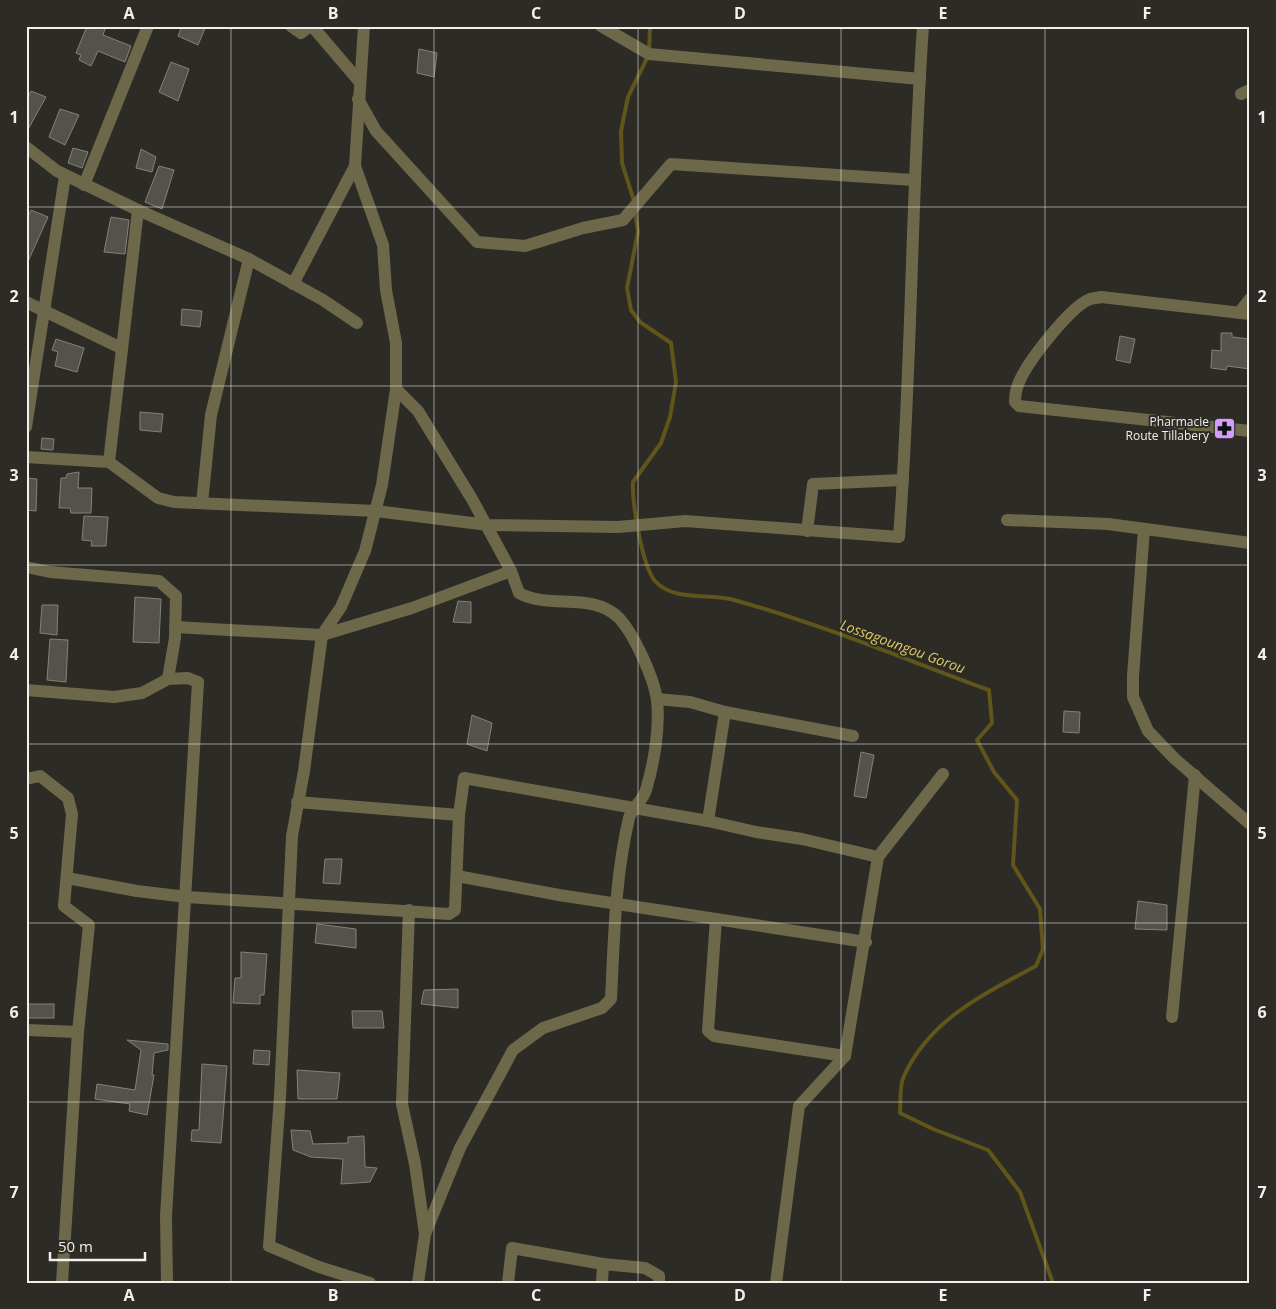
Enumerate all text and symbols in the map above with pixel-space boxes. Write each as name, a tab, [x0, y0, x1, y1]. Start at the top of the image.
text: A	[123, 2, 135, 24]
text: B	[328, 2, 338, 24]
text: C	[531, 2, 541, 24]
text: D	[734, 2, 746, 24]
text: E	[939, 2, 948, 24]
text: F	[1143, 2, 1151, 24]
text: 1	[9, 106, 19, 128]
text: 1	[1257, 106, 1267, 128]
text: 2	[9, 285, 19, 307]
text: 2	[1257, 285, 1267, 307]
place label: Pharmacie Route Tillabery	[1126, 413, 1210, 444]
pharmacy icon: Pharmacie Route Tillabery	[1213, 416, 1237, 440]
text: 3	[9, 464, 19, 486]
text: 3	[1257, 464, 1267, 486]
water label: Lossagoungou Gorou	[838, 615, 968, 677]
text: 4	[9, 643, 19, 665]
text: 4	[1257, 643, 1267, 665]
text: 5	[9, 822, 19, 844]
text: 5	[1257, 822, 1267, 844]
text: 6	[9, 1001, 19, 1023]
text: 6	[1257, 1001, 1267, 1023]
text: 7	[9, 1181, 19, 1203]
text: 7	[1257, 1181, 1267, 1203]
scale bar	[50, 1229, 145, 1261]
text: 50 m	[58, 1236, 93, 1256]
text: A	[123, 1284, 135, 1306]
text: B	[328, 1284, 338, 1306]
text: C	[531, 1284, 541, 1306]
text: D	[734, 1284, 746, 1306]
text: E	[939, 1284, 948, 1306]
text: F	[1143, 1284, 1151, 1306]

